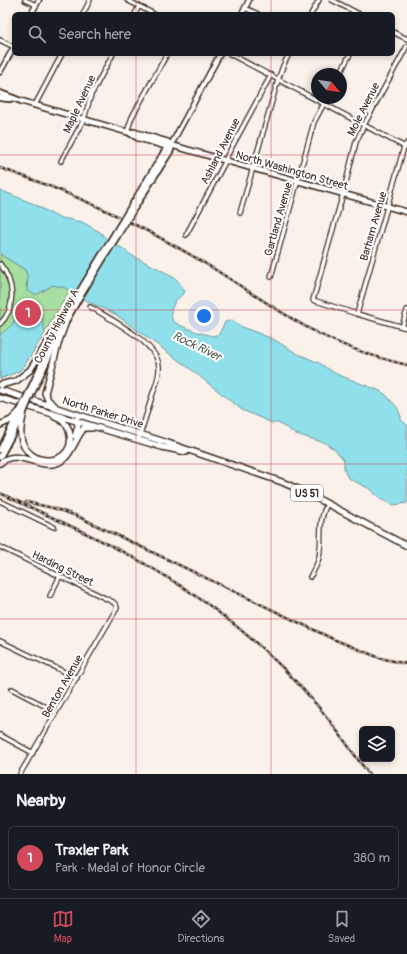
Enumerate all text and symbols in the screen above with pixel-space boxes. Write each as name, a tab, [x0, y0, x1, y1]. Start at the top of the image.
search box	[12, 12, 395, 56]
icon: search	[26, 23, 48, 45]
text: Search here	[58, 25, 131, 44]
north arrow	[311, 68, 347, 104]
street label: Maple Avenue	[60, 73, 99, 135]
street label: Mole Avenue	[344, 80, 383, 138]
street label: Ashland Avenue	[198, 115, 243, 186]
street label: North Washington Street	[234, 148, 350, 193]
street label: Gartland Avenue	[262, 180, 295, 257]
street label: Barham Avenue	[357, 189, 390, 262]
street label: County Highway A	[31, 287, 82, 366]
pin: 1	[15, 298, 41, 328]
your location	[194, 306, 214, 326]
water label: Rock River	[170, 328, 225, 365]
street label: North Parker Drive	[61, 394, 145, 431]
road number: US 51	[291, 485, 323, 501]
street label: Harding Street	[30, 548, 96, 589]
street label: Benton Avenue	[39, 652, 86, 720]
map controls	[359, 726, 395, 762]
button: layers	[359, 726, 395, 762]
text: Nearby	[16, 790, 65, 811]
text: Traxler Park	[55, 841, 129, 860]
text: 1	[27, 850, 33, 866]
text: 380 m	[353, 850, 390, 866]
text: Park · Medal of Honor Circle	[55, 860, 205, 876]
tab: Map	[52, 908, 74, 945]
tab: Directions	[178, 908, 224, 945]
tab: Saved	[328, 908, 355, 945]

